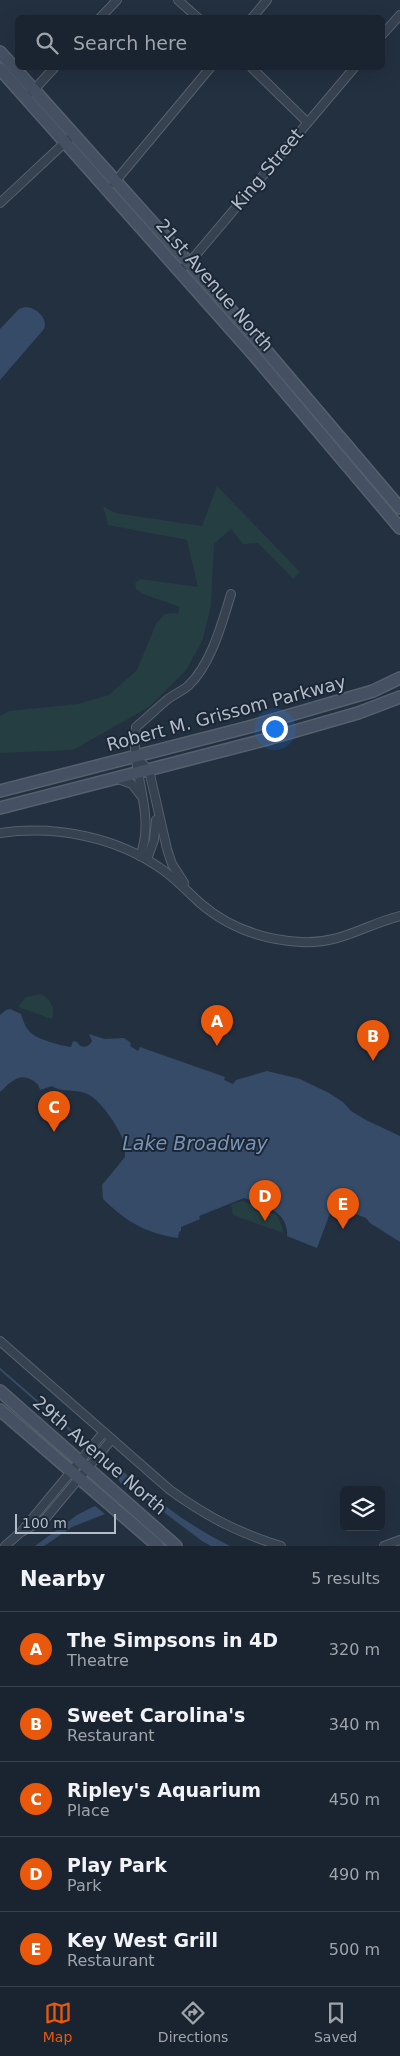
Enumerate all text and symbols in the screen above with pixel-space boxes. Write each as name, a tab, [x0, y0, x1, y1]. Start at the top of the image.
search box	[15, 15, 385, 70]
icon: search	[33, 29, 61, 57]
text: Search here	[73, 32, 187, 54]
street label: King Street	[227, 124, 307, 214]
street label: 21st Avenue North	[152, 215, 278, 355]
street label: Robert M. Grissom Parkway	[104, 671, 348, 755]
your location	[262, 716, 288, 742]
pin: A	[201, 1005, 233, 1046]
pin: B	[357, 1020, 389, 1061]
pin: C	[38, 1091, 70, 1132]
water label: Lake Broadway	[122, 1132, 269, 1154]
pin: D	[249, 1180, 281, 1221]
pin: E	[327, 1188, 359, 1229]
street label: 29th Avenue North	[29, 1391, 171, 1519]
map controls	[340, 1486, 385, 1531]
button: layers	[340, 1486, 385, 1531]
scale bar	[15, 1511, 116, 1534]
text: 100 m	[22, 1515, 67, 1531]
text: Nearby	[20, 1567, 105, 1591]
text: 5 results	[311, 1569, 380, 1588]
text: The Simpsons in 4D	[67, 1629, 278, 1651]
text: A	[30, 1640, 42, 1659]
text: 320 m	[329, 1640, 380, 1659]
text: Theatre	[67, 1651, 129, 1670]
text: Sweet Carolina's	[67, 1704, 245, 1726]
text: B	[30, 1715, 42, 1734]
text: 340 m	[329, 1715, 380, 1734]
text: Restaurant	[67, 1726, 155, 1745]
text: Ripley's Aquarium	[67, 1779, 261, 1801]
text: C	[30, 1790, 42, 1809]
text: 450 m	[329, 1790, 380, 1809]
text: Place	[67, 1801, 110, 1820]
text: Play Park	[67, 1854, 167, 1876]
text: D	[29, 1865, 43, 1884]
text: 490 m	[329, 1865, 380, 1884]
text: Park	[67, 1876, 102, 1895]
text: Key West Grill	[67, 1929, 218, 1951]
text: E	[31, 1940, 41, 1959]
text: 500 m	[329, 1940, 380, 1959]
text: Restaurant	[67, 1951, 155, 1970]
tab: Map	[43, 1999, 72, 2045]
tab: Directions	[158, 1999, 228, 2045]
tab: Saved	[314, 1999, 357, 2045]

